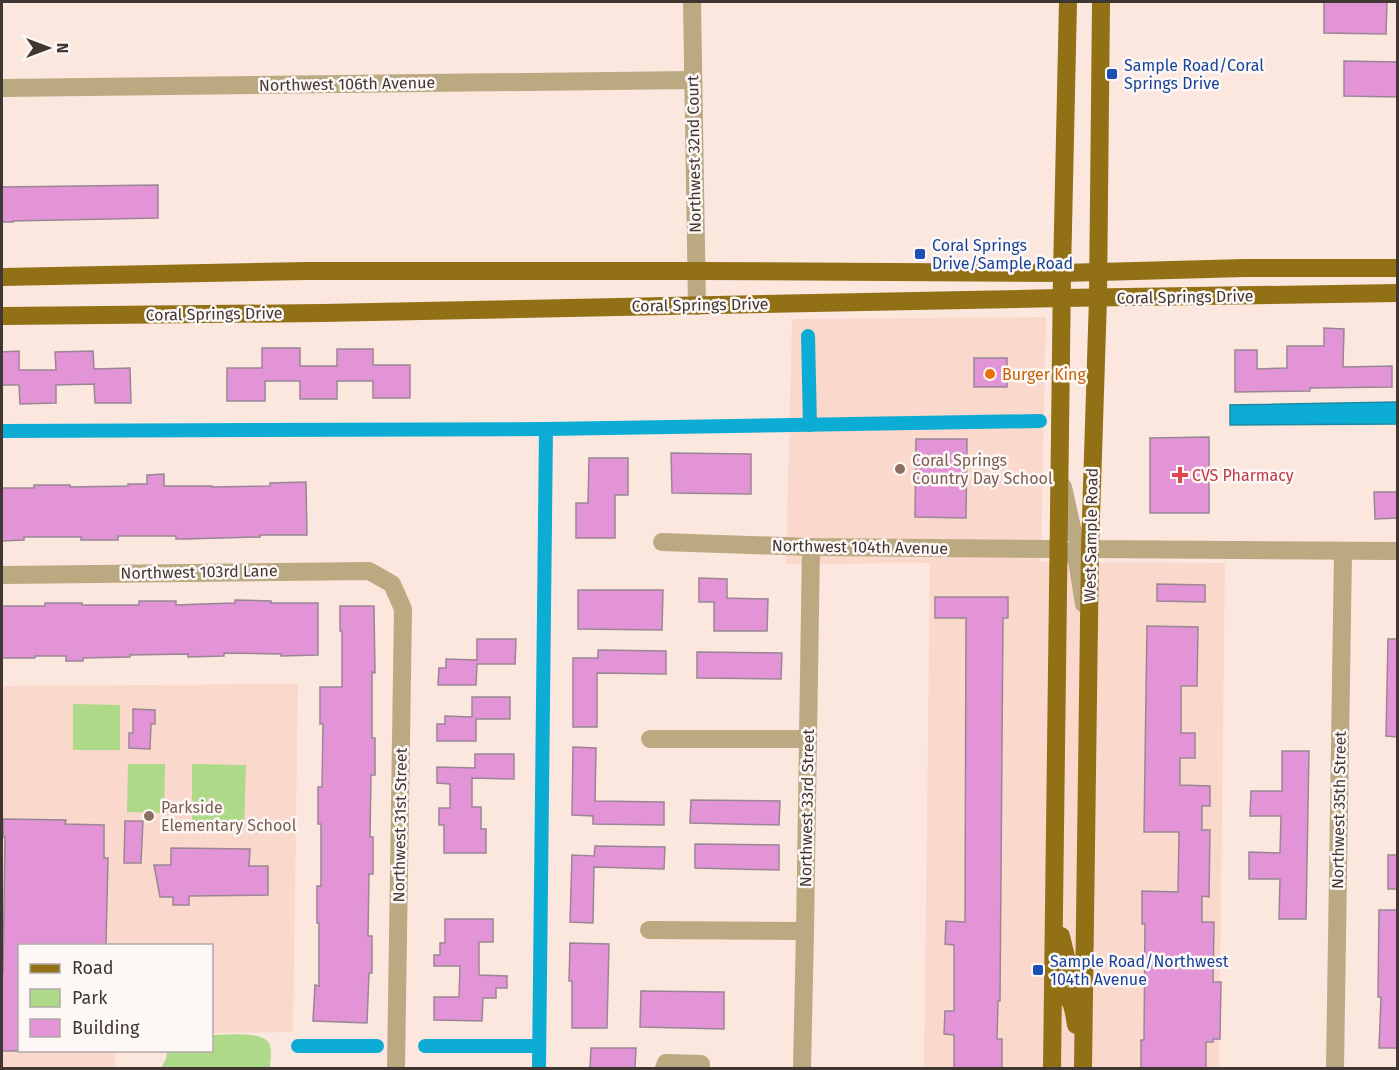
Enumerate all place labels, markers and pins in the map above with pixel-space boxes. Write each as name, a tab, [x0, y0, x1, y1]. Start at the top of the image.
place label: Sample Road/Coral Springs Drive	[1124, 56, 1264, 93]
marker: Sample Road/Coral Springs Drive	[1105, 67, 1119, 81]
place label: Coral Springs Drive/Sample Road	[932, 236, 1073, 273]
marker: Coral Springs Drive/Sample Road	[913, 247, 927, 261]
place label: Burger King	[1002, 365, 1086, 384]
marker: Burger King	[983, 367, 997, 381]
place label: Coral Springs Country Day School	[912, 451, 1053, 488]
marker: Coral Springs Country Day School	[893, 462, 907, 476]
place label: CVS Pharmacy	[1192, 466, 1294, 485]
marker: CVS Pharmacy	[1173, 468, 1187, 482]
place label: Parkside Elementary School	[161, 798, 297, 835]
marker: Parkside Elementary School	[142, 809, 156, 823]
place label: Sample Road/Northwest 104th Avenue	[1050, 952, 1229, 989]
marker: Sample Road/Northwest 104th Avenue	[1031, 963, 1045, 977]

